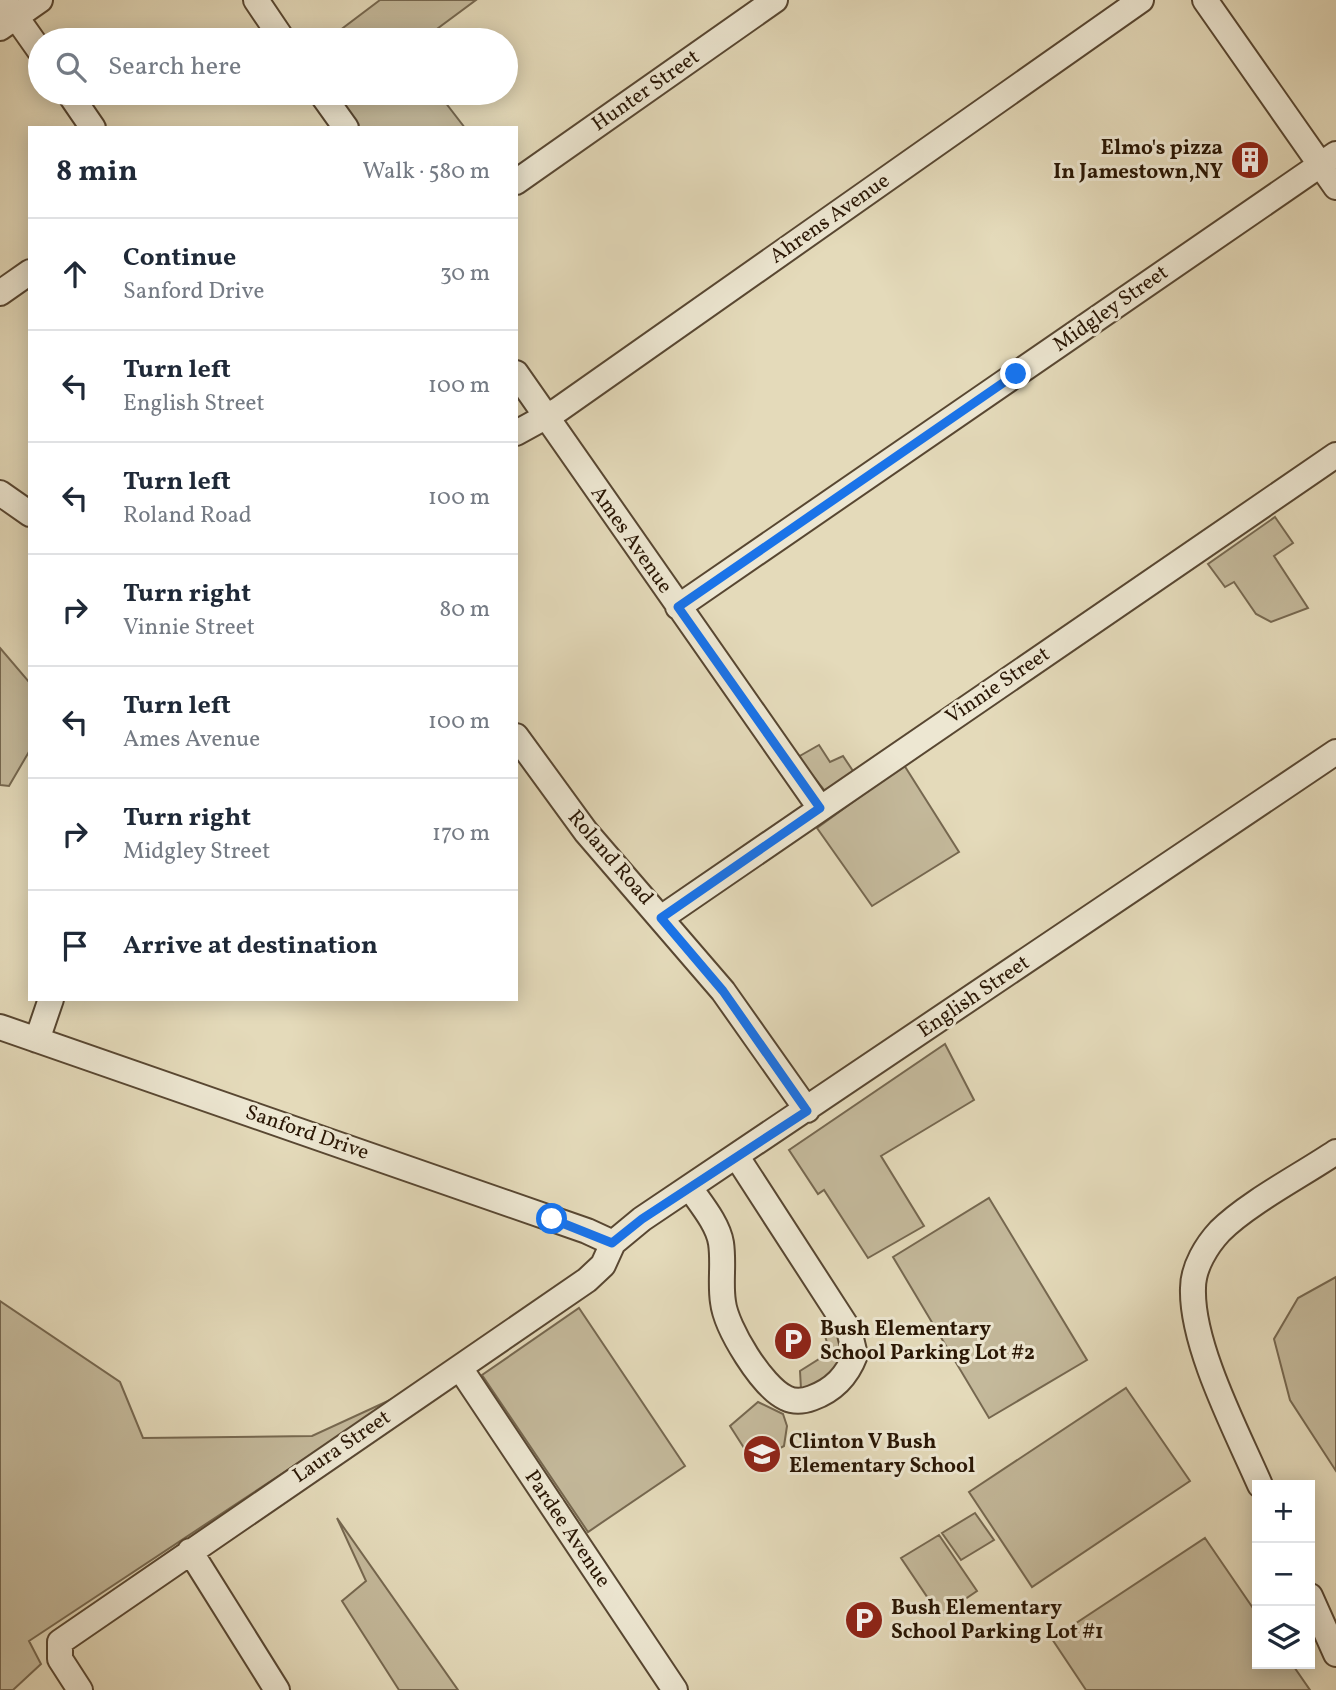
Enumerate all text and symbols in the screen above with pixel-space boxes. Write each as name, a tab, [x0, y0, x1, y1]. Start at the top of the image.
search box	[28, 28, 518, 105]
street label: Hunter Street	[586, 43, 706, 139]
icon: search	[52, 48, 90, 86]
text: Search here	[108, 49, 241, 85]
place label: Elmo's pizza In Jamestown,NY	[1053, 134, 1223, 187]
building icon: Elmo's pizza In Jamestown,NY	[1229, 139, 1271, 181]
text: 8 min	[56, 151, 138, 193]
text: Walk · 580 m	[362, 156, 490, 188]
street label: Ahrens Avenue	[764, 167, 896, 271]
text: Continue	[123, 240, 236, 276]
icon: ahead	[56, 255, 94, 293]
text: 30 m	[440, 258, 490, 290]
street label: Midgley Street	[1048, 259, 1174, 359]
text: Sanford Drive	[123, 276, 264, 308]
text: Turn left	[123, 352, 231, 388]
route end	[1000, 358, 1031, 389]
icon: left	[56, 367, 94, 405]
text: 100 m	[428, 370, 490, 402]
text: English Street	[123, 388, 265, 420]
text: Turn left	[123, 464, 231, 500]
icon: left	[56, 479, 94, 517]
street label: Ames Avenue	[583, 480, 679, 600]
text: 100 m	[428, 482, 490, 514]
text: Roland Road	[123, 500, 252, 532]
text: Turn right	[123, 576, 251, 612]
icon: right	[56, 591, 94, 629]
text: 80 m	[440, 594, 490, 626]
text: Vinnie Street	[123, 612, 255, 644]
street label: Vinnie Street	[940, 640, 1056, 732]
text: Turn left	[123, 688, 231, 724]
icon: left	[56, 703, 94, 741]
text: 100 m	[428, 706, 490, 738]
text: Ames Avenue	[123, 724, 260, 756]
text: Turn right	[123, 800, 251, 836]
street label: Roland Road	[560, 804, 660, 912]
icon: right	[56, 815, 94, 853]
text: 170 m	[432, 818, 490, 850]
text: Midgley Street	[123, 836, 270, 868]
icon: arrive	[56, 927, 94, 965]
text: Arrive at destination	[123, 928, 378, 964]
street label: English Street	[912, 949, 1036, 1045]
street label: Sanford Drive	[241, 1098, 373, 1168]
route start	[536, 1203, 567, 1234]
place label: Bush Elementary School Parking Lot #2	[820, 1315, 1035, 1368]
parking icon: Bush Elementary School Parking Lot #2	[772, 1320, 814, 1362]
street label: Laura Street	[287, 1404, 397, 1490]
place label: Clinton V Bush Elementary School	[789, 1428, 975, 1481]
school or university icon: Clinton V Bush Elementary School	[741, 1433, 783, 1475]
street label: Pardee Avenue	[517, 1464, 617, 1594]
map controls	[1252, 1480, 1315, 1669]
button: +	[1252, 1480, 1315, 1543]
button: −	[1252, 1543, 1315, 1606]
place label: Bush Elementary School Parking Lot #1	[891, 1594, 1103, 1647]
parking icon: Bush Elementary School Parking Lot #1	[843, 1599, 885, 1641]
button: layers	[1252, 1606, 1315, 1669]

